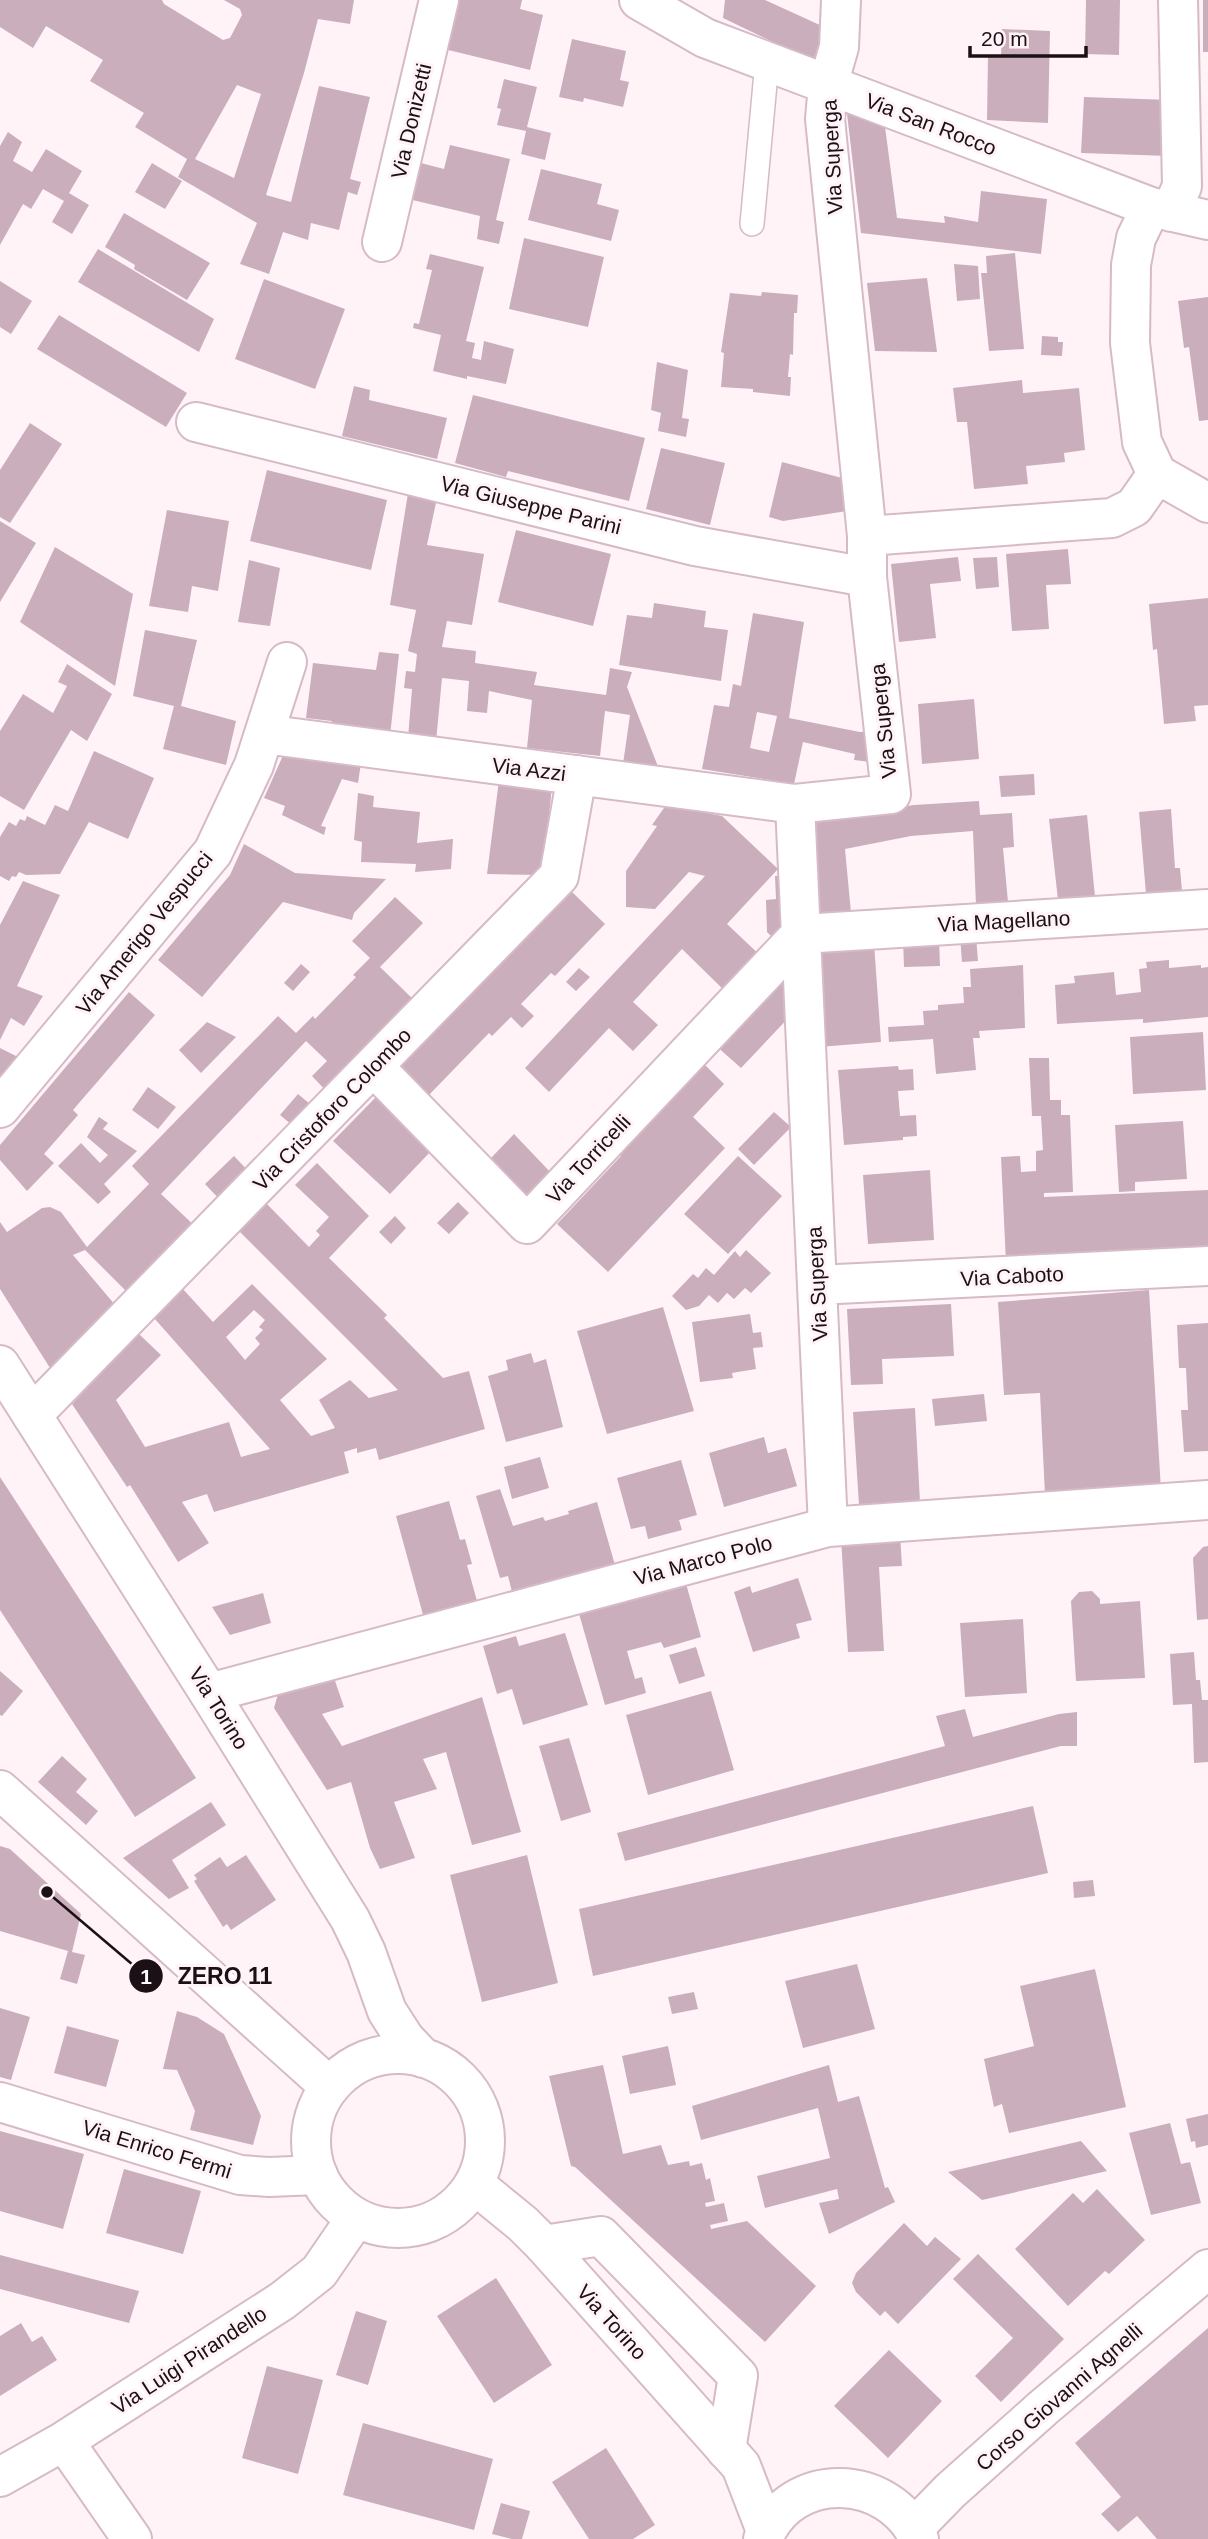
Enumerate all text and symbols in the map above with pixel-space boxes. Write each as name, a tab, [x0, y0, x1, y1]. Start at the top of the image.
scale bar	[970, 14, 1086, 58]
text: 20 m	[981, 27, 1028, 50]
street label: Via Donizetti	[387, 61, 435, 181]
street label: Via San Rocco	[862, 88, 1000, 160]
street label: Via Superga	[817, 99, 846, 215]
street label: Via Giuseppe Parini	[438, 471, 624, 539]
street label: Via Superga	[866, 662, 900, 779]
street label: Via Azzi	[491, 753, 567, 785]
street label: Via Amerigo Vespucci	[71, 847, 217, 1019]
street label: Via Magellano	[937, 906, 1071, 936]
street label: Via Cristoforo Colombo	[248, 1023, 416, 1195]
street label: Via Torricelli	[541, 1110, 635, 1208]
street label: Via Superga	[802, 1226, 831, 1342]
street label: Via Caboto	[960, 1262, 1064, 1290]
street label: Via Marco Polo	[631, 1531, 775, 1589]
street label: Via Torino	[185, 1663, 253, 1753]
callout: ZERO 11	[129, 1954, 286, 1998]
text: ZERO 11	[178, 1963, 272, 1989]
text: 1	[140, 1965, 152, 1988]
street label: Via Enrico Fermi	[80, 2115, 234, 2183]
street label: Via Torino	[572, 2280, 652, 2364]
street label: Via Luigi Pirandello	[108, 2301, 270, 2419]
street label: Corso Giovanni Agnelli	[971, 2319, 1147, 2475]

